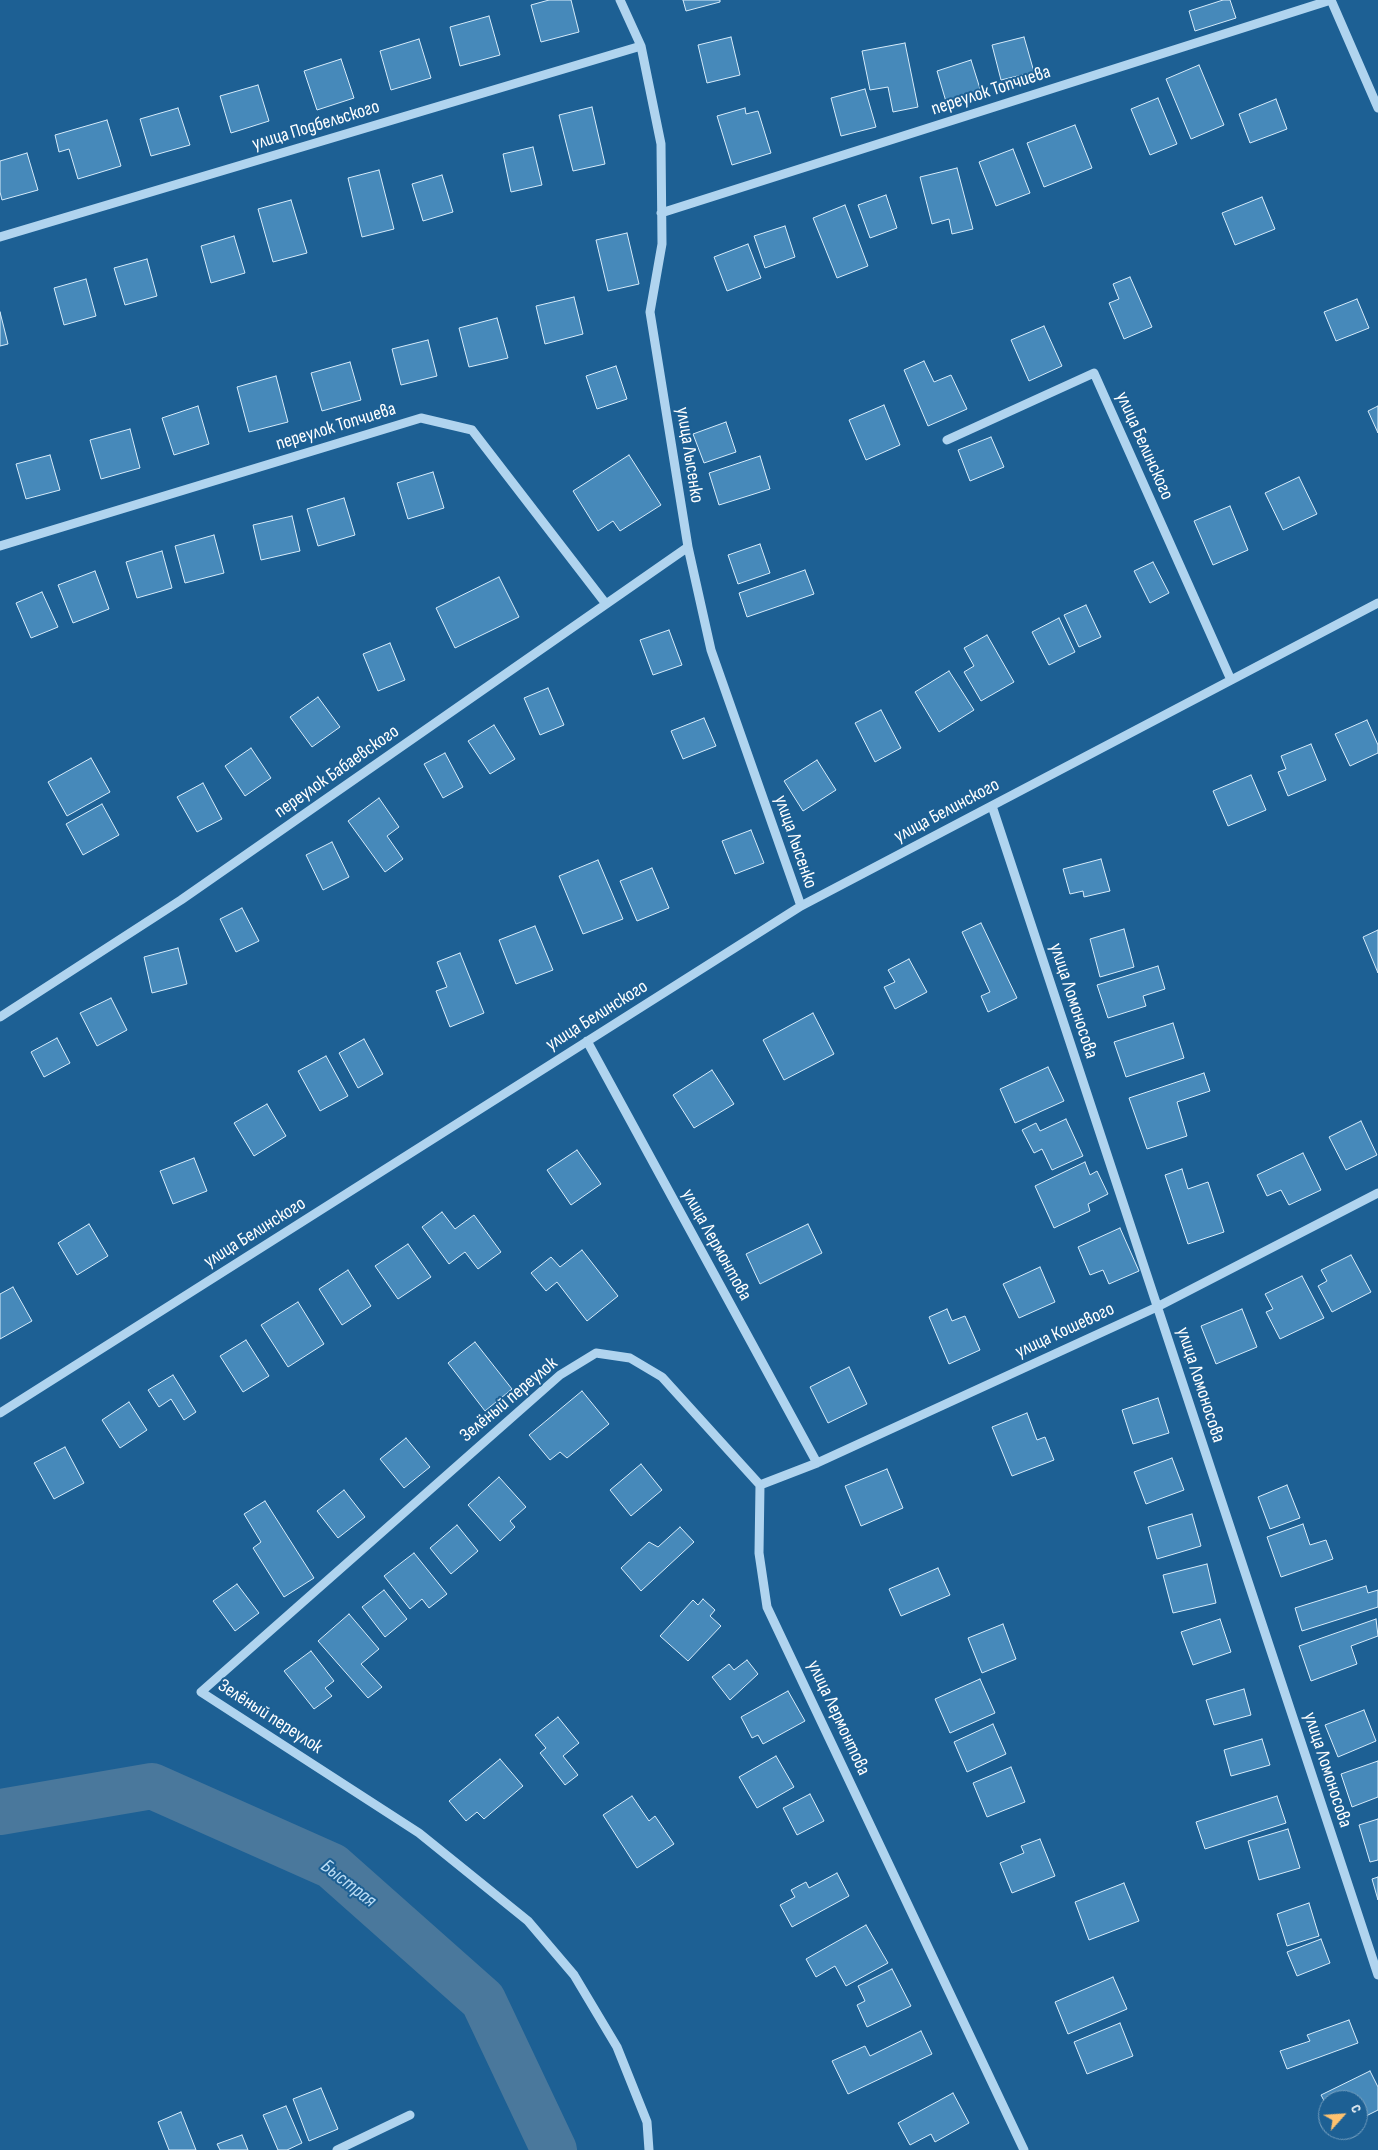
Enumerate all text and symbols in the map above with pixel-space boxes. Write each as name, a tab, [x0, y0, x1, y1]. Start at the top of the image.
street label: переулок Топчиева	[928, 61, 1054, 121]
street label: улица Подбельского	[249, 96, 383, 156]
street label: улица Белинского	[1110, 388, 1178, 504]
street label: переулок Топчиева	[273, 398, 399, 456]
street label: улица Лысенко	[670, 405, 708, 505]
street label: переулок Бабаевского	[270, 721, 404, 823]
street label: улица Белинского	[890, 774, 1004, 848]
street label: улица Лысенко	[768, 792, 822, 892]
street label: улица Ломоносова	[1044, 940, 1102, 1062]
street label: улица Белинского	[542, 976, 652, 1056]
street label: улица Лермонтова	[676, 1185, 756, 1305]
street label: улица Белинского	[200, 1193, 310, 1273]
street label: улица Кошевого	[1012, 1298, 1118, 1364]
street label: улица Ломоносова	[1171, 1324, 1229, 1446]
street label: Зелёный переулок	[456, 1353, 562, 1447]
street label: улица Лермонтова	[801, 1657, 875, 1779]
street label: Зелёный переулок	[213, 1675, 327, 1759]
street label: улица Ломоносова	[1298, 1709, 1356, 1831]
water label: Быстрая	[315, 1855, 381, 1913]
north arrow	[1318, 2090, 1368, 2140]
text: С	[1347, 2102, 1365, 2116]

